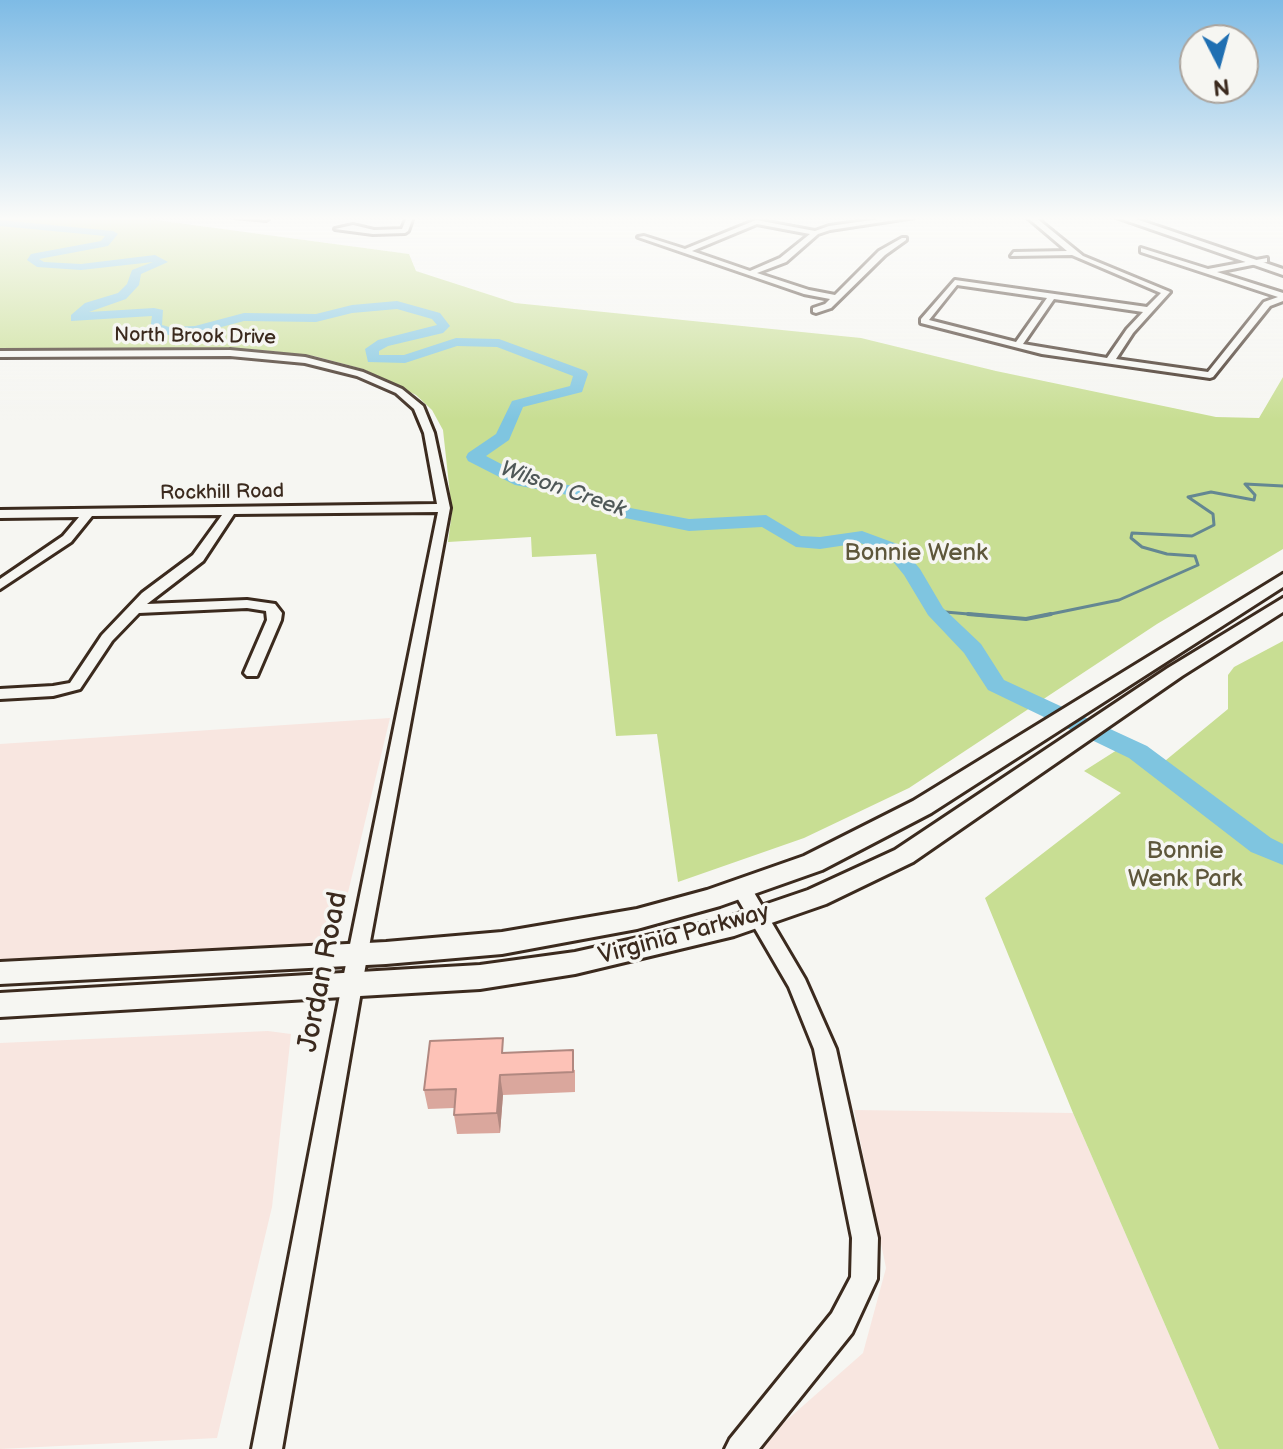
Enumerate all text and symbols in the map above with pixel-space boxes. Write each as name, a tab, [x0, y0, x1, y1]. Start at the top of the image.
north arrow	[1179, 24, 1259, 104]
text: N	[1212, 72, 1231, 101]
street label: North Brook Drive	[114, 324, 276, 350]
water label: Wilson Creek	[497, 456, 629, 524]
street label: Rockhill Road	[160, 480, 284, 506]
park label: Bonnie Wenk	[844, 540, 988, 568]
park label: Bonnie Wenk Park	[1128, 838, 1242, 894]
street label: Jordan Road	[292, 889, 356, 1055]
street label: Virginia Parkway	[595, 898, 773, 972]

